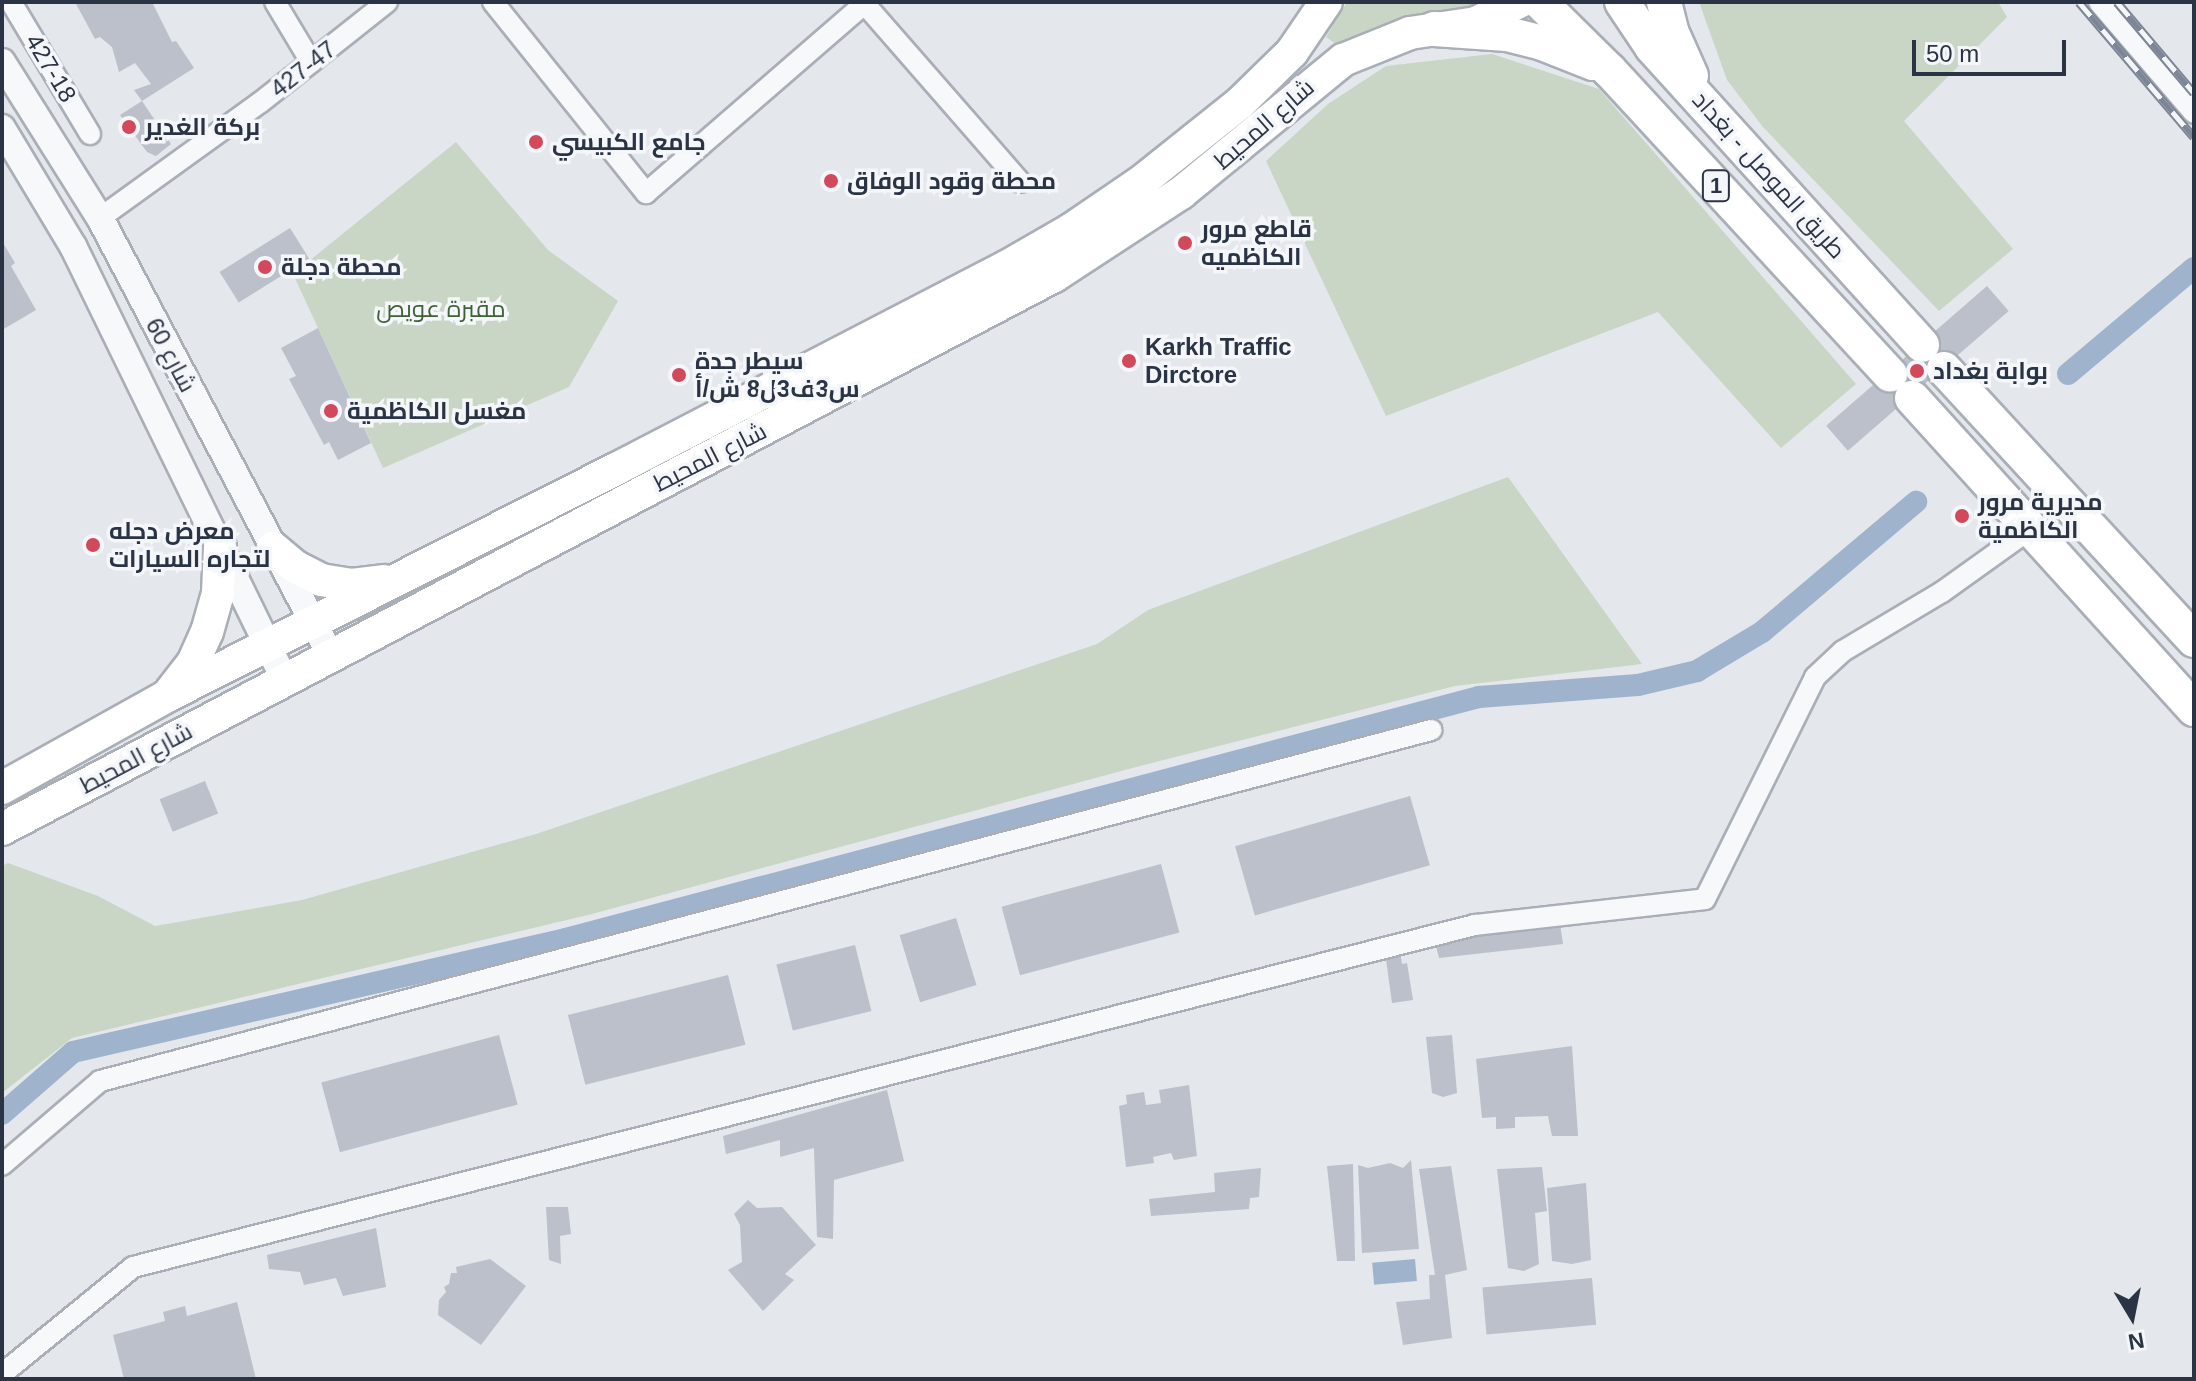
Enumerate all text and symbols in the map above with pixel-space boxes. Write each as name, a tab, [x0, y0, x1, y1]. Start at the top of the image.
scale bar	[1916, 24, 2070, 74]
street label: 427-18	[19, 29, 83, 107]
street label: 427-47	[265, 35, 341, 103]
text: 50 m	[1926, 40, 1979, 67]
street label: شارع المحيط	[1208, 73, 1320, 175]
street label: طريق الموصل - بغداد	[1686, 85, 1852, 265]
place label: بركة الغدير	[145, 113, 260, 141]
marker: بركة الغدير	[120, 118, 138, 136]
place label: جامع الكبيسي	[552, 128, 705, 156]
marker: جامع الكبيسي	[527, 133, 545, 151]
place label: محطة وقود الوفاق	[847, 167, 1056, 195]
road number: 1	[1700, 168, 1732, 204]
marker: محطة وقود الوفاق	[822, 172, 840, 190]
place label: قاطع مرور الكاظميه	[1201, 215, 1312, 271]
marker: قاطع مرور الكاظميه	[1176, 234, 1194, 252]
place label: محطة دجلة	[281, 253, 402, 281]
marker: محطة دجلة	[256, 258, 274, 276]
park label: مقبرة عويص	[376, 295, 506, 323]
street label: شارع 60	[140, 313, 202, 397]
place label: Karkh Traffic Dirctore	[1145, 333, 1292, 389]
place label: سيطر جدة س3ف3ل8 ش/أ	[695, 347, 859, 403]
marker: Karkh Traffic Dirctore	[1120, 352, 1138, 370]
place label: بوابة بغداد	[1933, 357, 2048, 385]
marker: بوابة بغداد	[1908, 362, 1926, 380]
marker: سيطر جدة س3ف3ل8 ش/أ	[670, 366, 688, 384]
place label: مغسل الكاظمية	[347, 397, 526, 425]
marker: مغسل الكاظمية	[322, 402, 340, 420]
street label: شارع المحيط	[649, 416, 771, 498]
place label: مديرية مرور الكاظمية	[1978, 488, 2103, 544]
marker: مديرية مرور الكاظمية	[1953, 507, 1971, 525]
place label: معرض دجله لتجاره السيارات	[109, 517, 270, 573]
marker: معرض دجله لتجاره السيارات	[84, 536, 102, 554]
street label: شارع المحيط	[75, 716, 197, 800]
north arrow	[2092, 1277, 2172, 1357]
text: N	[2126, 1327, 2146, 1355]

